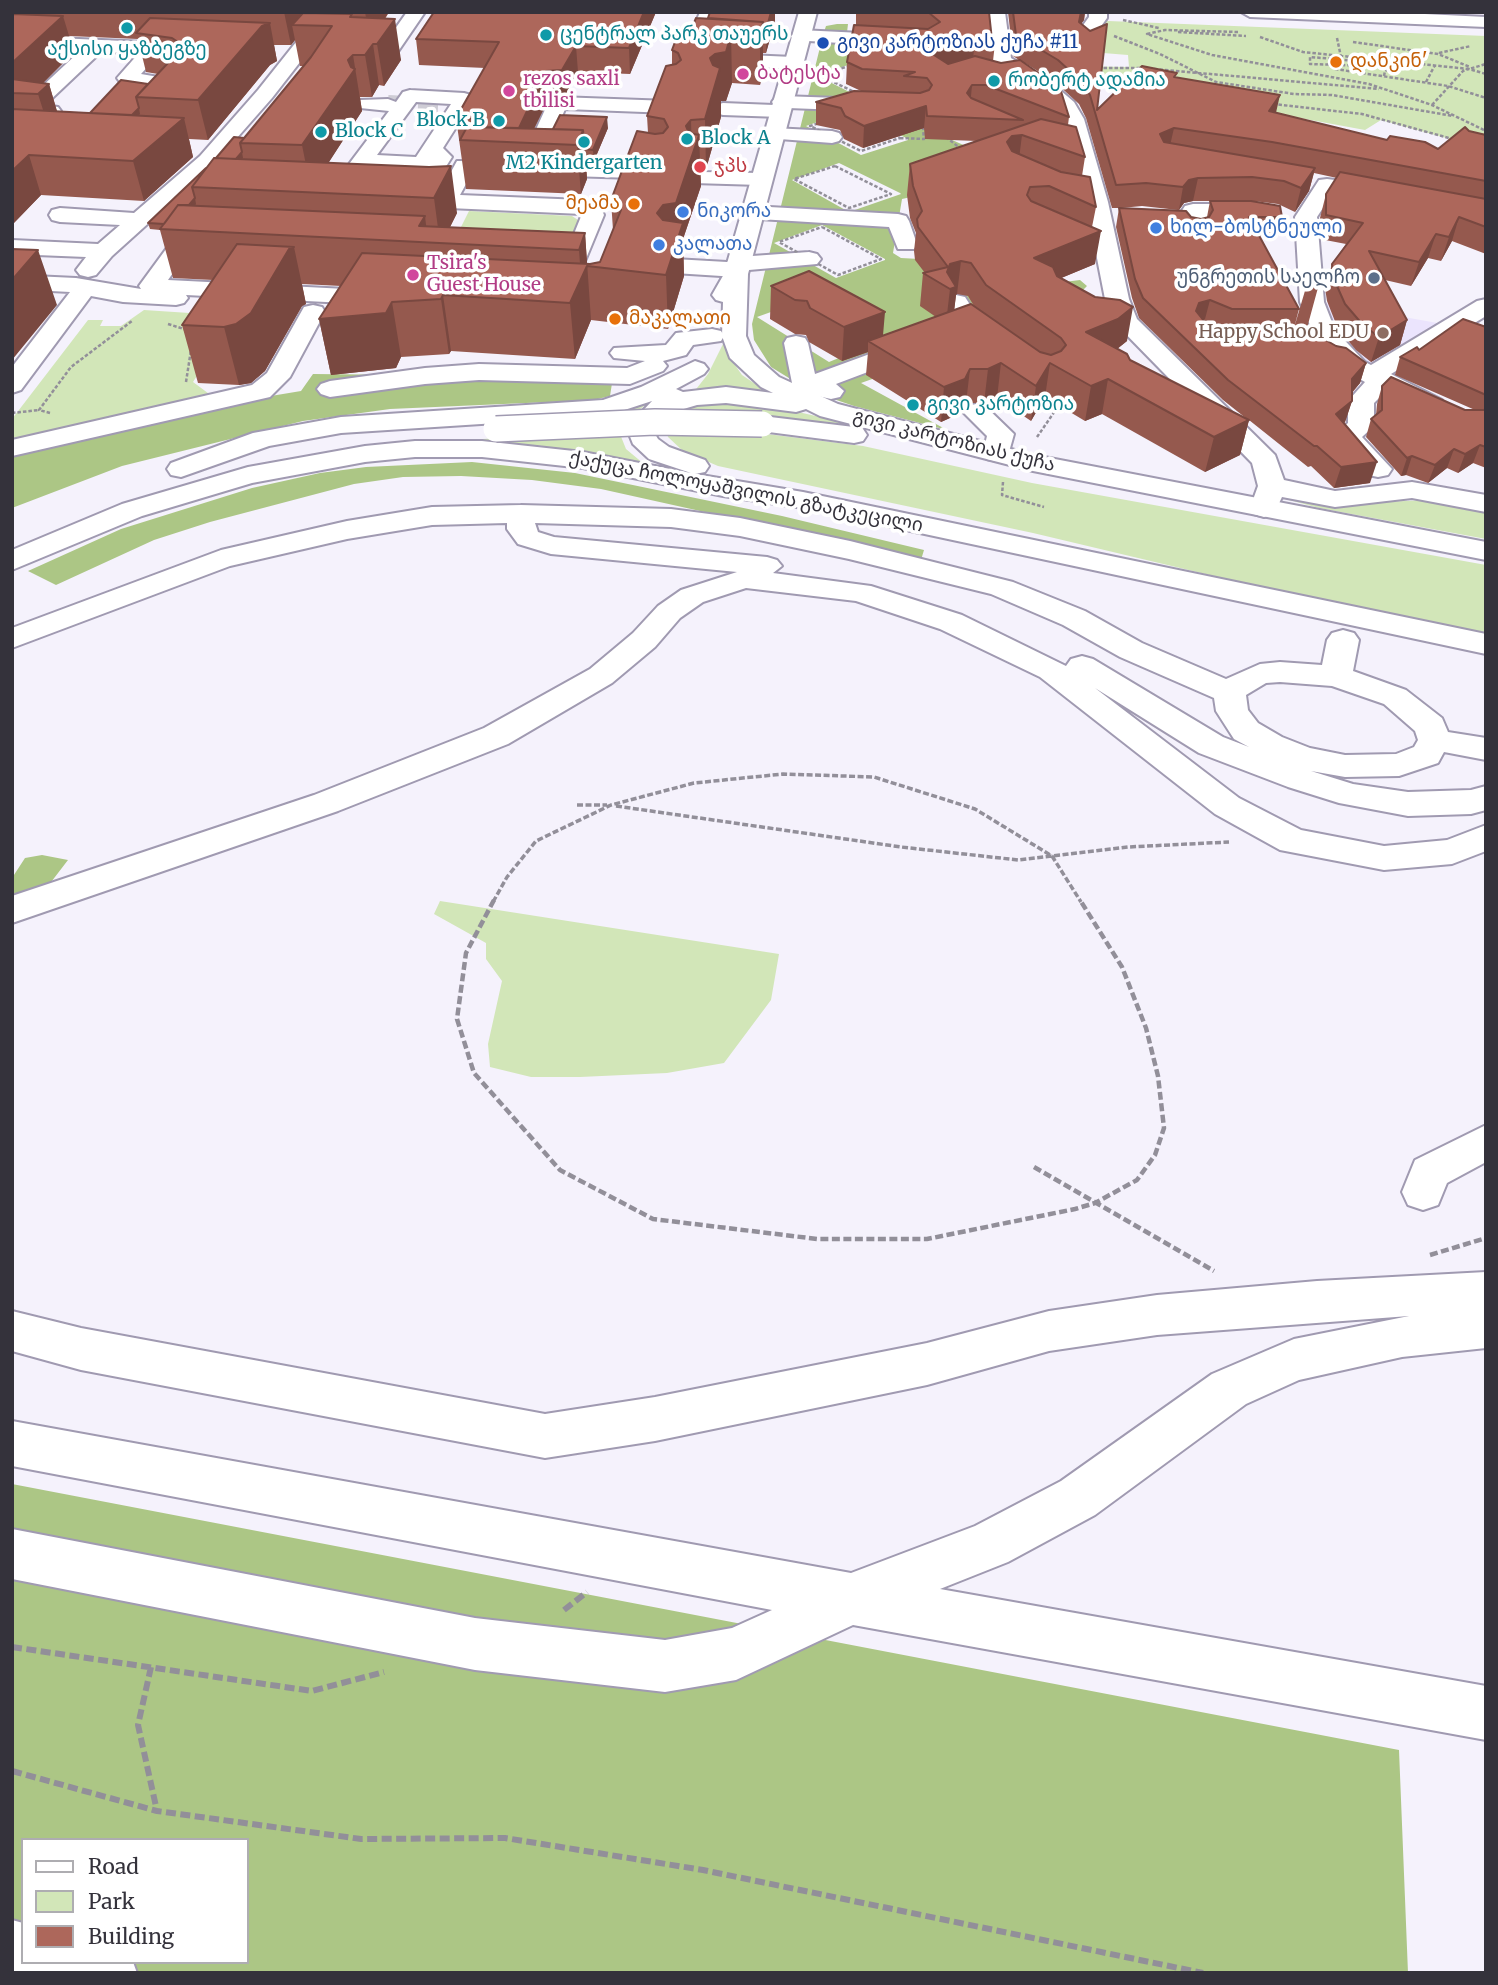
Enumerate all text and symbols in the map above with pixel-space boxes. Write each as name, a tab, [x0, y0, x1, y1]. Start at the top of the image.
marker: აქსისი ყაზბეგზე	[119, 20, 135, 36]
place label: ცენტრალ პარკ თაუერს	[560, 24, 789, 46]
marker: ცენტრალ პარკ თაუერს	[538, 27, 554, 43]
place label: გივი კარტოზიას ქუჩა #11	[837, 32, 1078, 54]
marker: გივი კარტოზიას ქუჩა #11	[815, 35, 831, 51]
place label: აქსისი ყაზბეგზე	[47, 39, 207, 61]
place label: დანკინ'	[1350, 51, 1428, 73]
marker: დანკინ'	[1328, 54, 1344, 70]
place label: ბატესტა	[757, 63, 841, 85]
marker: ბატესტა	[735, 66, 751, 82]
place label: rezos saxli tbilisi	[523, 69, 620, 113]
place label: რობერტ ადამია	[1008, 70, 1166, 92]
marker: რობერტ ადამია	[986, 73, 1002, 89]
marker: rezos saxli tbilisi	[501, 83, 517, 99]
place label: Block B	[416, 110, 485, 132]
marker: Block B	[491, 113, 507, 129]
place label: Block C	[335, 121, 403, 143]
marker: Block C	[313, 124, 329, 140]
place label: Block A	[701, 128, 770, 150]
marker: Block A	[679, 131, 695, 147]
marker: M2 Kindergarten	[576, 134, 592, 150]
place label: M2 Kindergarten	[506, 153, 662, 175]
place label: ჯპს	[714, 156, 747, 178]
marker: ჯპს	[692, 159, 708, 175]
place label: მეამა	[566, 193, 620, 215]
marker: მეამა	[626, 196, 642, 212]
place label: ნიკორა	[697, 201, 771, 223]
marker: ნიკორა	[675, 204, 691, 220]
place label: ხილ-ბოსტნეული	[1170, 217, 1342, 239]
marker: ხილ-ბოსტნეული	[1148, 220, 1164, 236]
place label: კალათა	[673, 234, 752, 256]
marker: კალათა	[651, 237, 667, 253]
place label: Tsira's Guest House	[427, 253, 541, 297]
marker: Tsira's Guest House	[405, 267, 421, 283]
place label: უნგრეთის საელჩო	[1177, 267, 1360, 289]
marker: უნგრეთის საელჩო	[1366, 270, 1382, 286]
place label: მაკალათი	[629, 308, 731, 330]
marker: მაკალათი	[607, 311, 623, 327]
place label: Happy School EDU	[1198, 322, 1369, 344]
marker: Happy School EDU	[1375, 325, 1391, 341]
place label: გივი კარტოზია	[927, 394, 1074, 416]
marker: გივი კარტოზია	[905, 397, 921, 413]
street label: გივი კარტოზიას ქუჩა	[851, 405, 1057, 477]
street label: ქაქუცა ჩოლოყაშვილის გზატკეცილი	[567, 446, 925, 538]
legend	[21, 1838, 248, 1964]
text: Road	[88, 1853, 139, 1880]
text: Park	[88, 1888, 135, 1915]
text: Building	[88, 1923, 174, 1950]

